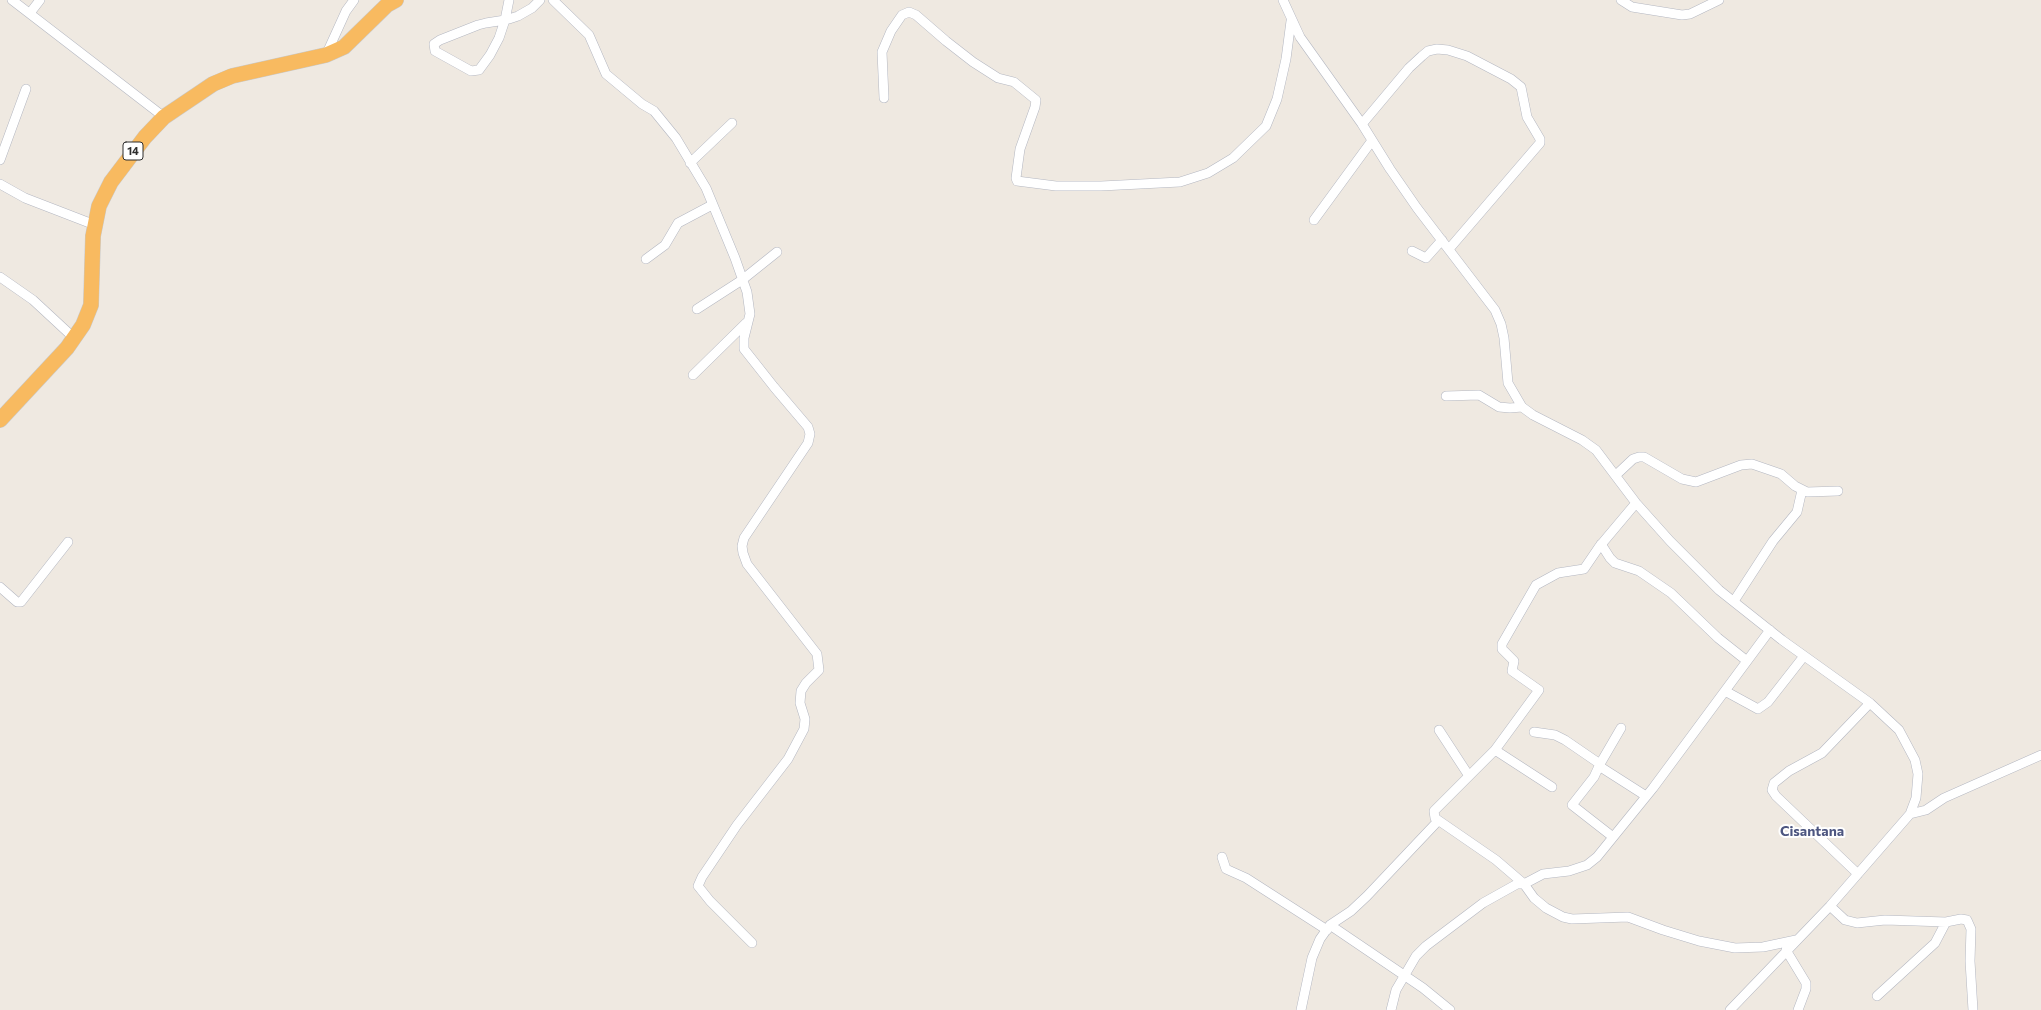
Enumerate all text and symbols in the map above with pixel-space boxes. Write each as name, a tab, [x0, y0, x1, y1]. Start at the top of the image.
road number: 14	[123, 142, 143, 160]
district label: Cisantana	[1780, 823, 1844, 839]

